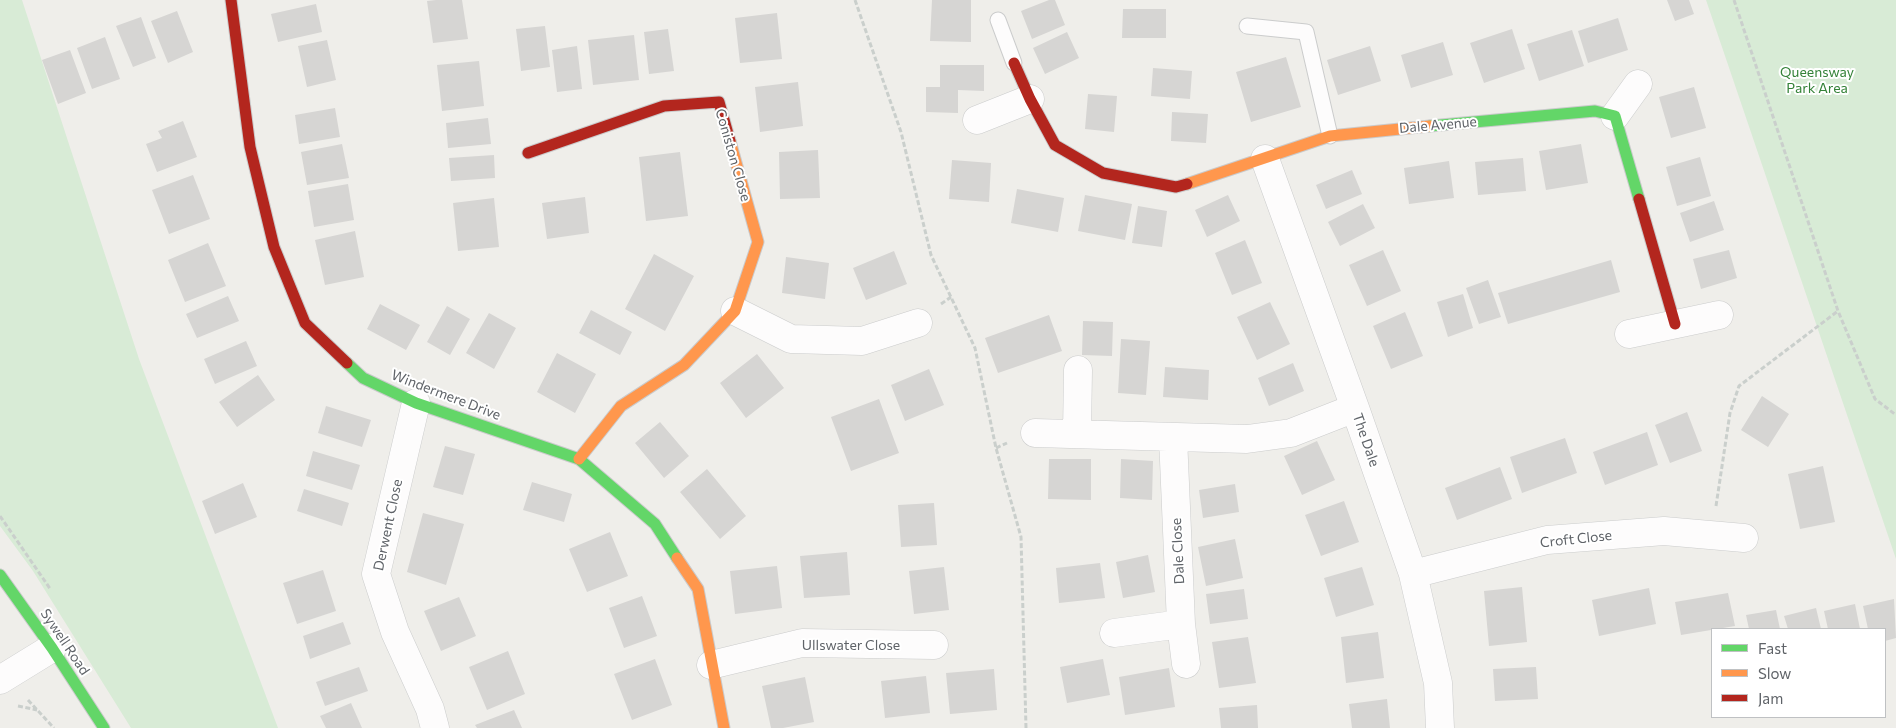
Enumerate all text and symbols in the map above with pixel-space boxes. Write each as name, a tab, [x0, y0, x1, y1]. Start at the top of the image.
park label: Queensway Park Area	[1780, 64, 1854, 96]
street label: Coniston Close	[712, 107, 754, 203]
street label: Dale Avenue	[1398, 113, 1478, 137]
street label: Windermere Drive	[389, 366, 503, 424]
street label: The Dale	[1349, 411, 1383, 469]
street label: Derwent Close	[370, 478, 406, 572]
street label: Dale Close	[1168, 517, 1188, 585]
street label: Croft Close	[1539, 527, 1613, 551]
street label: Sywell Road	[37, 606, 93, 678]
legend	[1711, 628, 1886, 718]
street label: Ullswater Close	[802, 637, 900, 653]
text: Fast	[1758, 639, 1787, 657]
text: Slow	[1758, 664, 1791, 682]
text: Jam	[1758, 689, 1783, 707]

